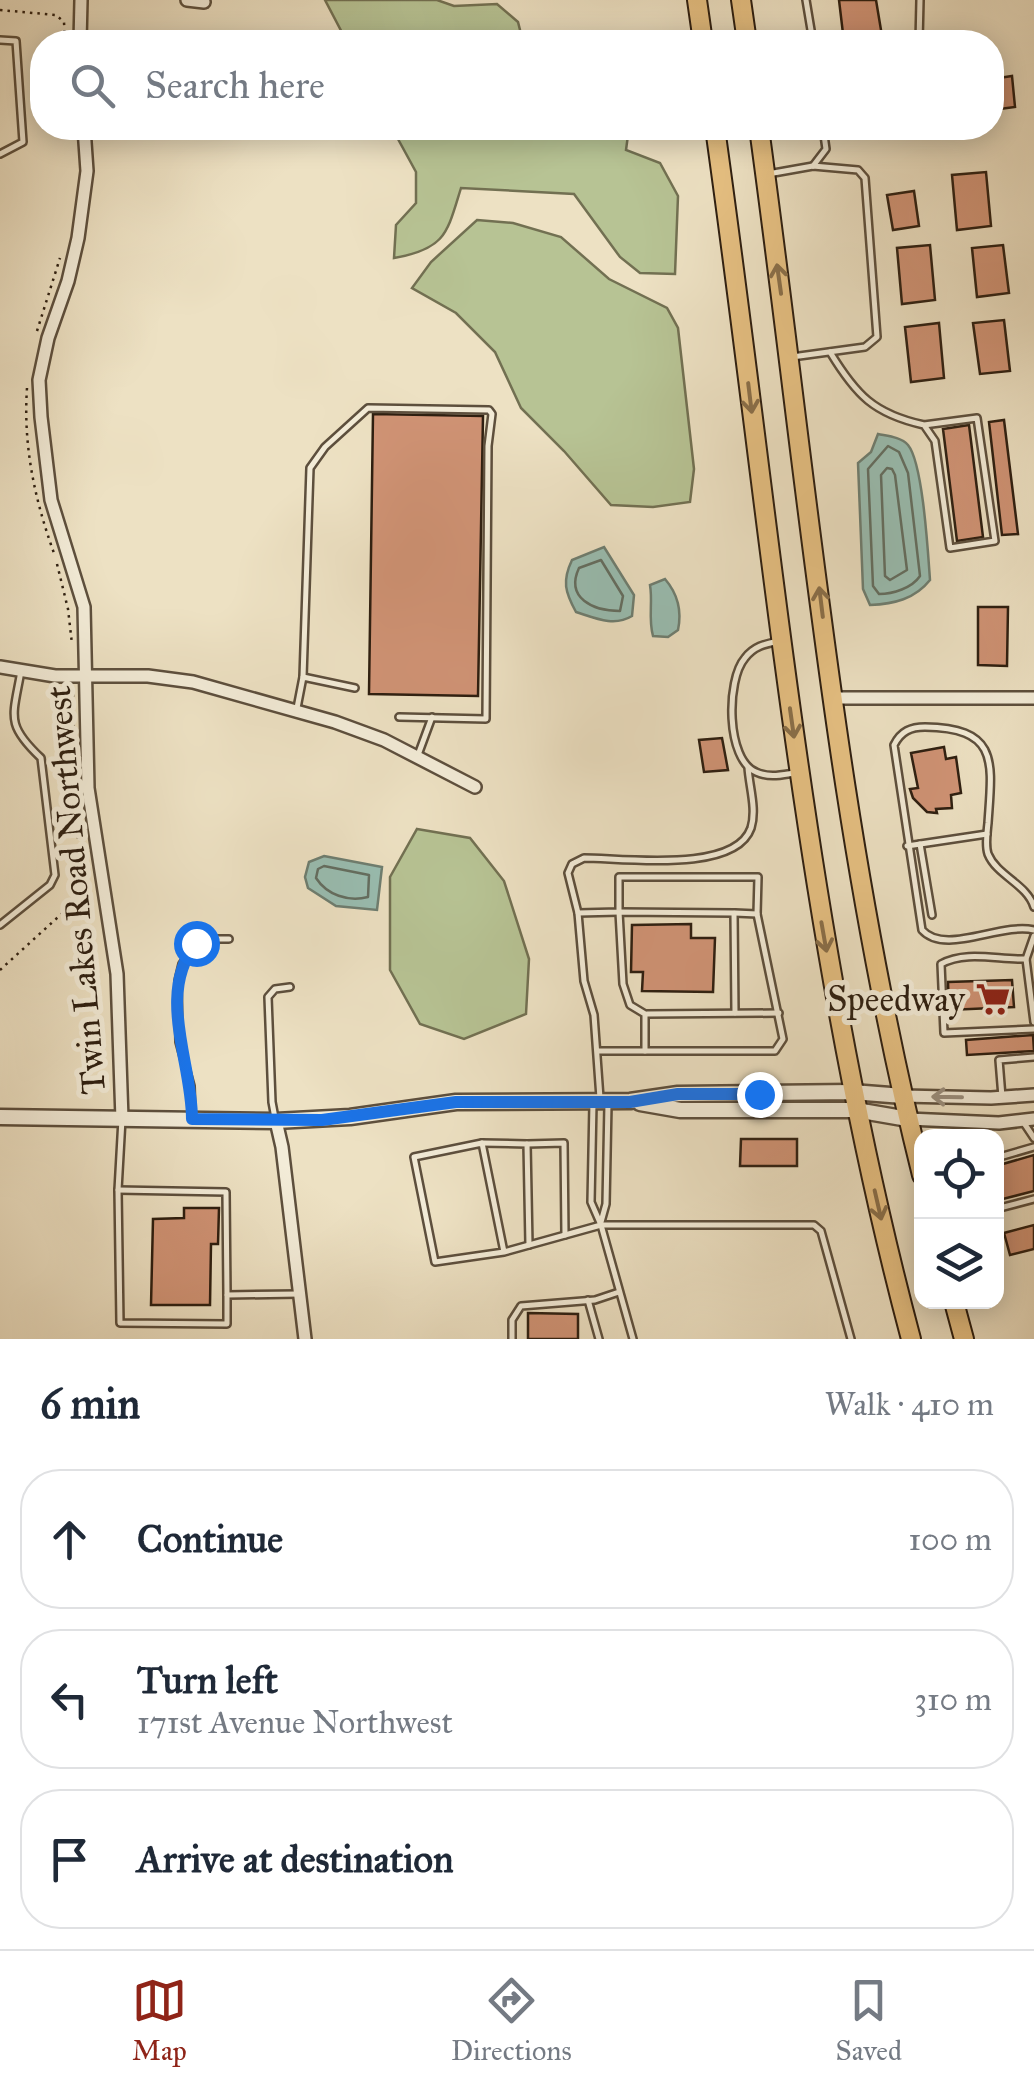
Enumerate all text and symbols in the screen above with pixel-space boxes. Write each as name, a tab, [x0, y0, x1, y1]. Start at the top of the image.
search box	[30, 30, 1004, 140]
icon: search	[65, 58, 120, 113]
text: Search here	[145, 62, 325, 108]
one-way arrow	[770, 264, 788, 296]
one-way arrow	[741, 381, 760, 413]
one-way arrow	[812, 586, 830, 618]
street label: Twin Lakes Road Northwest	[37, 684, 115, 1096]
one-way arrow	[784, 706, 802, 738]
one-way arrow	[815, 920, 834, 953]
route start	[174, 921, 220, 967]
place label: Speedway	[827, 978, 966, 1021]
supermarket icon: Speedway	[974, 980, 1012, 1018]
route end	[737, 1072, 783, 1118]
one-way arrow	[931, 1088, 964, 1106]
map controls	[914, 1129, 1004, 1309]
button: locate	[914, 1129, 1004, 1219]
one-way arrow	[870, 1188, 888, 1220]
button: layers	[914, 1219, 1004, 1309]
text: 6 min	[40, 1378, 140, 1430]
text: Walk · 410 m	[825, 1385, 994, 1424]
icon: ahead	[42, 1512, 97, 1567]
text: Continue	[137, 1516, 283, 1562]
text: 100 m	[908, 1520, 992, 1559]
text: Turn left	[137, 1657, 278, 1703]
icon: left	[42, 1672, 97, 1727]
text: 310 m	[914, 1680, 992, 1719]
text: 171st Avenue Northwest	[137, 1703, 453, 1742]
icon: arrive	[42, 1832, 97, 1887]
text: Arrive at destination	[137, 1836, 454, 1882]
tab: Map	[132, 1973, 187, 2068]
tab: Directions	[451, 1973, 572, 2068]
tab: Saved	[836, 1973, 902, 2068]

